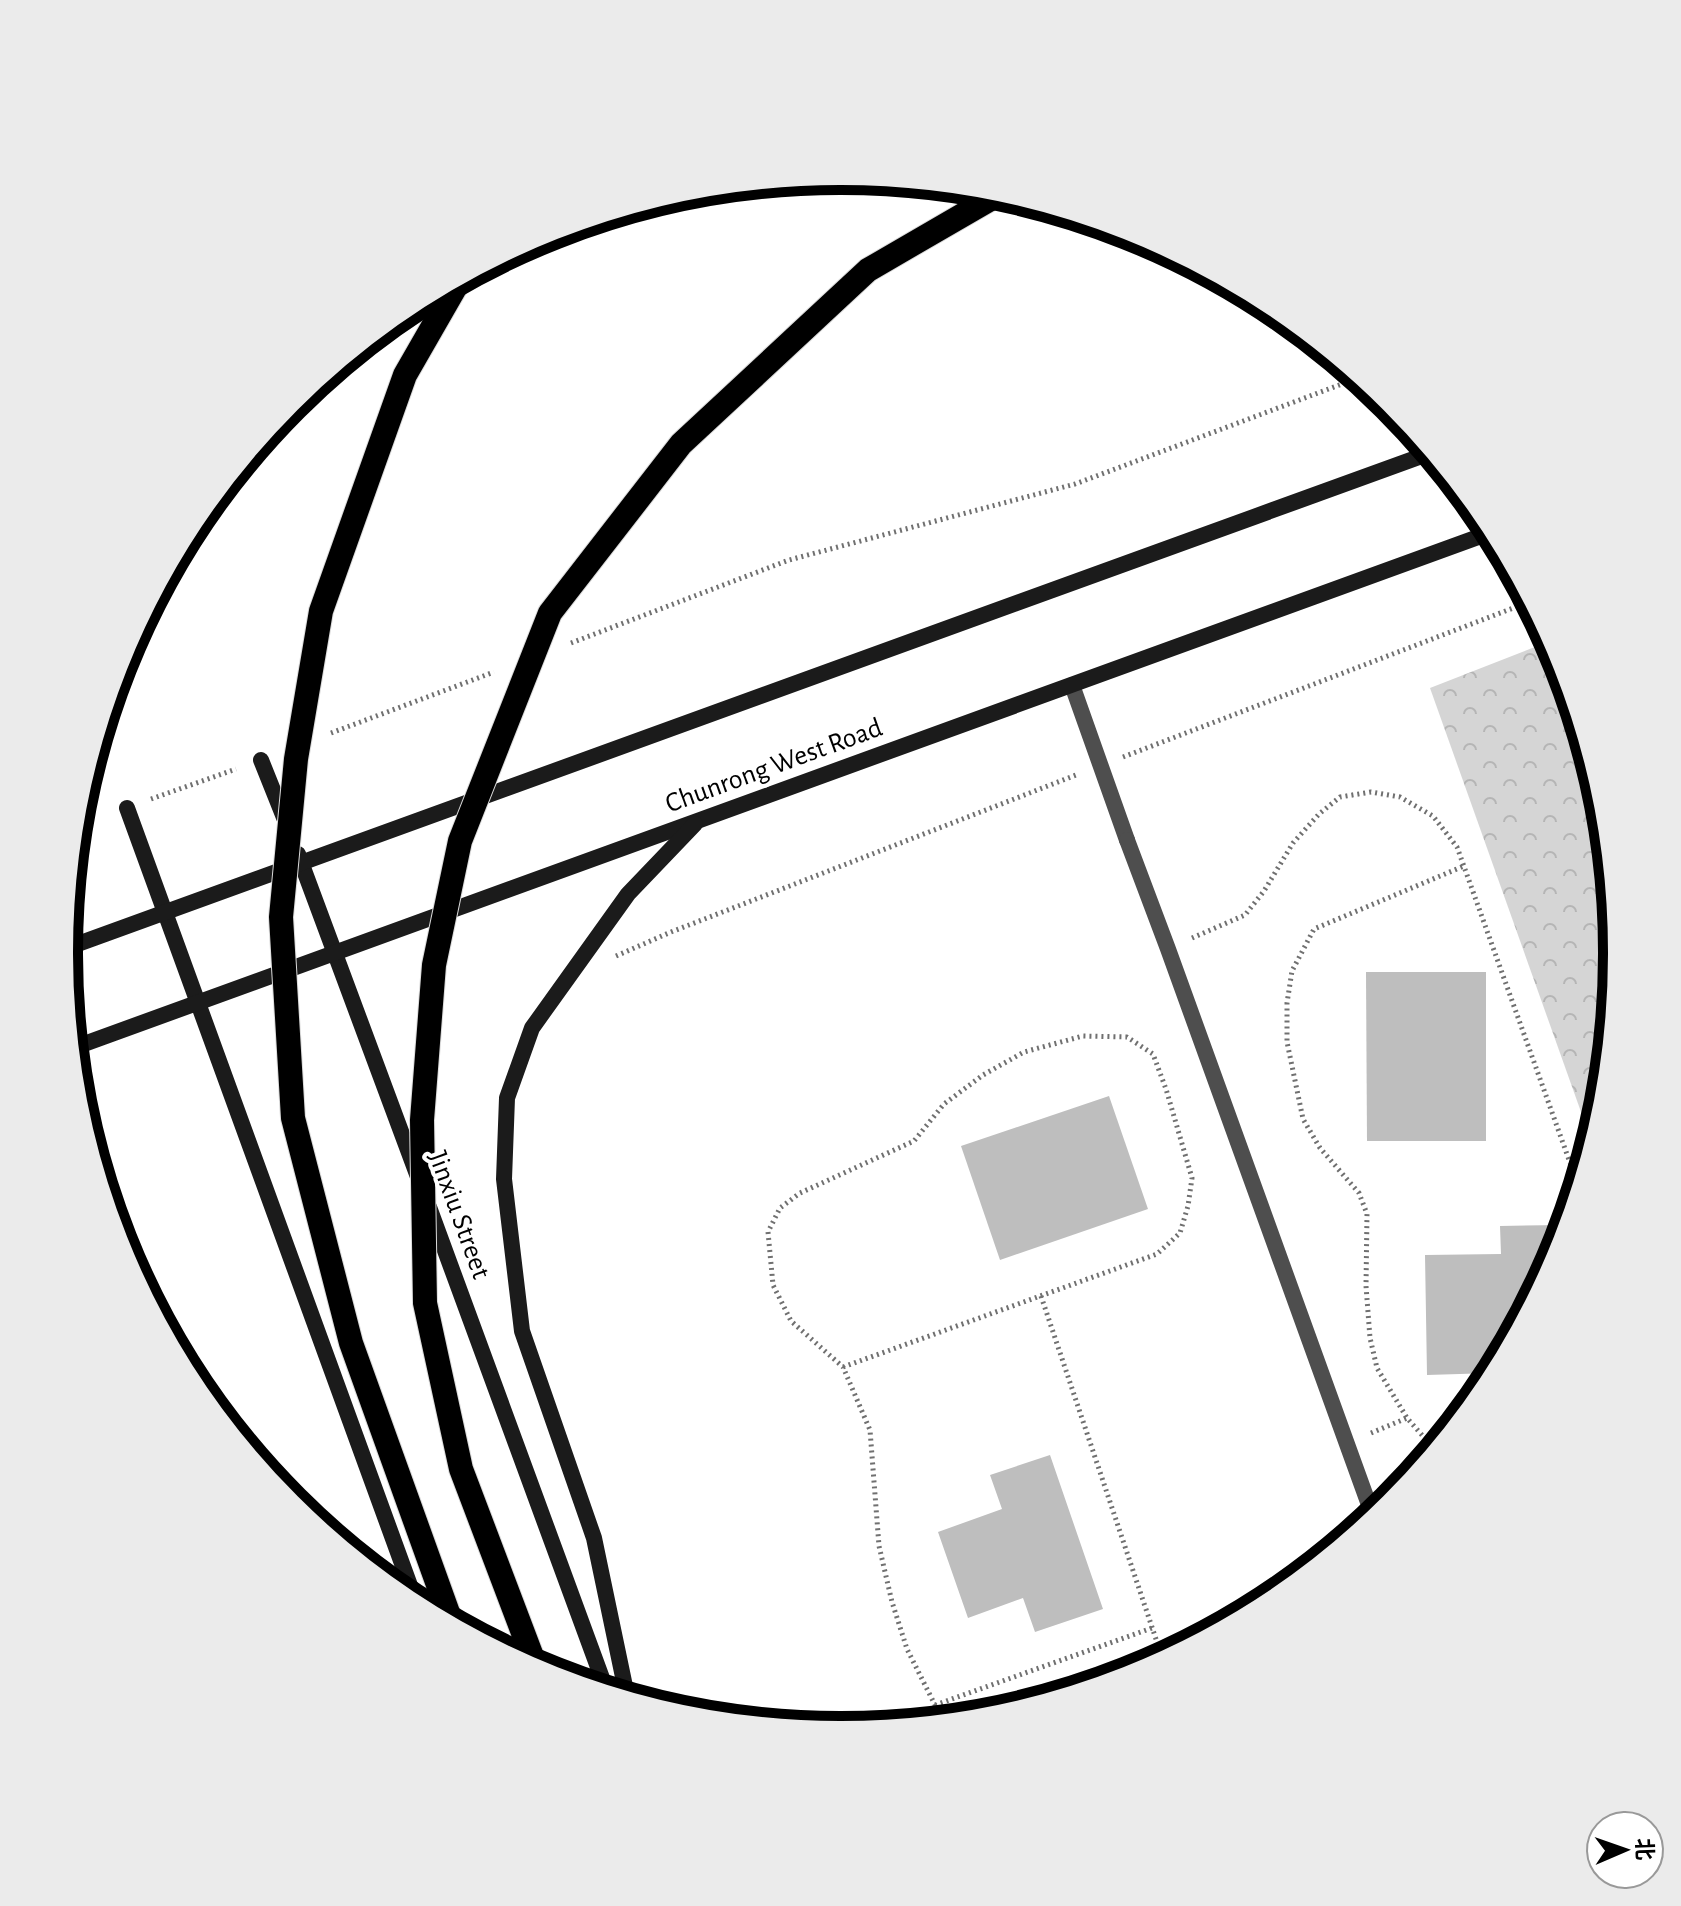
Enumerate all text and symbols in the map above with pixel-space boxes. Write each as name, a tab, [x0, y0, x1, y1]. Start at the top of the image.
street label: Chunrong West Road	[662, 714, 886, 818]
street label: Jinxiu Street	[423, 1147, 495, 1283]
north arrow	[1585, 1810, 1665, 1890]
text: 北	[1633, 1838, 1656, 1861]

